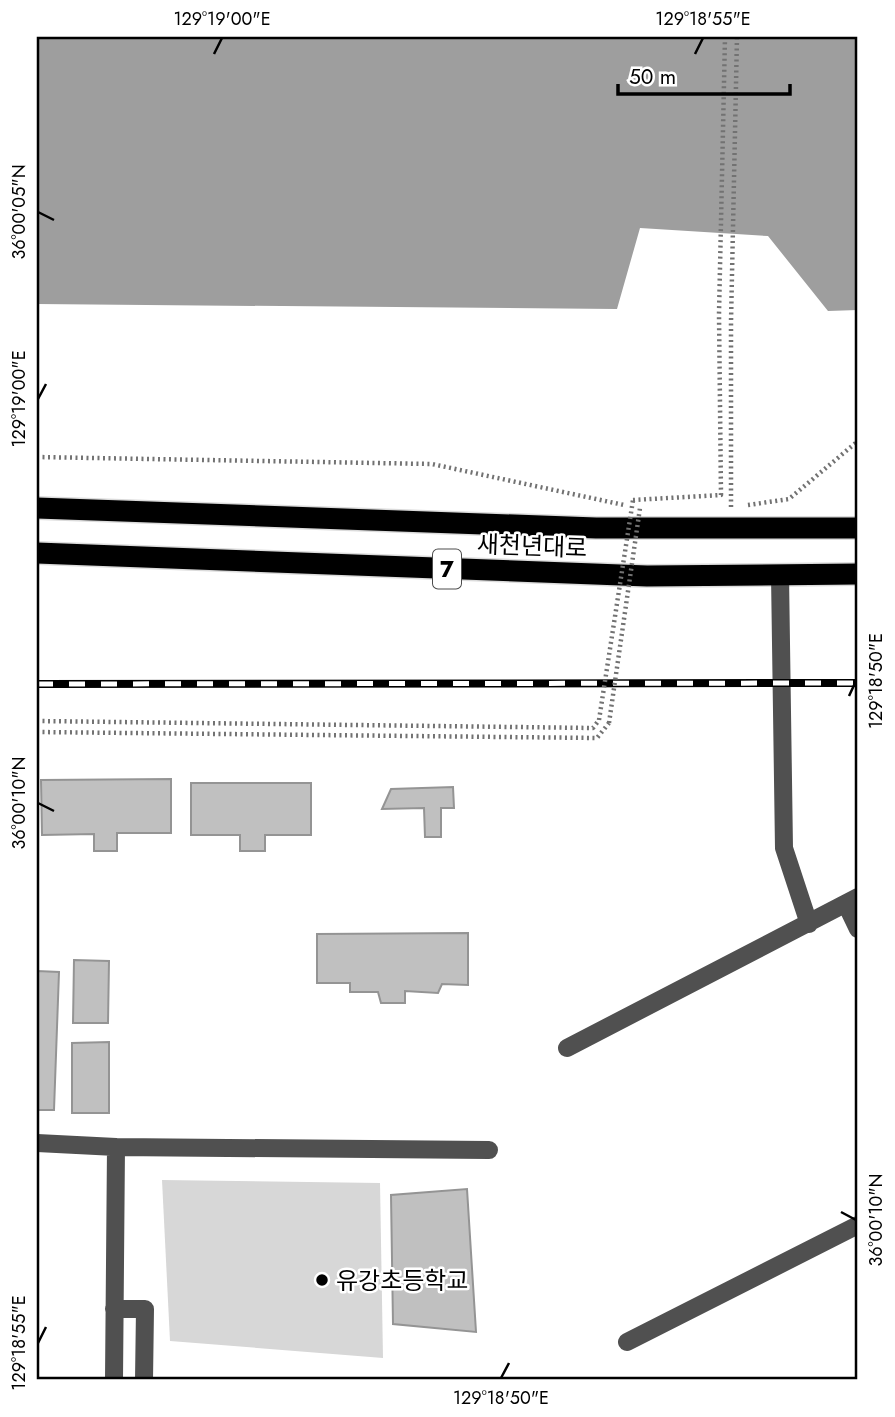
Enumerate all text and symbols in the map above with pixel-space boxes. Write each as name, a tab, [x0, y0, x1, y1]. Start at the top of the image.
text: 129°19'00"E	[173, 6, 271, 32]
text: 129°18'55"E	[655, 6, 751, 32]
scale bar	[618, 52, 790, 96]
text: 50 m	[629, 62, 676, 92]
text: 36°00'05"N	[6, 164, 32, 260]
text: 129°19'00"E	[6, 350, 32, 448]
street label: 새천년대로	[476, 527, 588, 565]
road number: 7	[433, 550, 461, 589]
text: 129°18'50"E	[863, 633, 889, 729]
text: 36°00'10"N	[6, 756, 32, 850]
text: 36°00'10"N	[863, 1173, 889, 1267]
place label: 유강초등학교	[336, 1263, 468, 1298]
marker: 유강초등학교	[314, 1272, 330, 1288]
text: 129°18'55"E	[6, 1295, 32, 1391]
text: 129°18'50"E	[453, 1385, 549, 1411]

